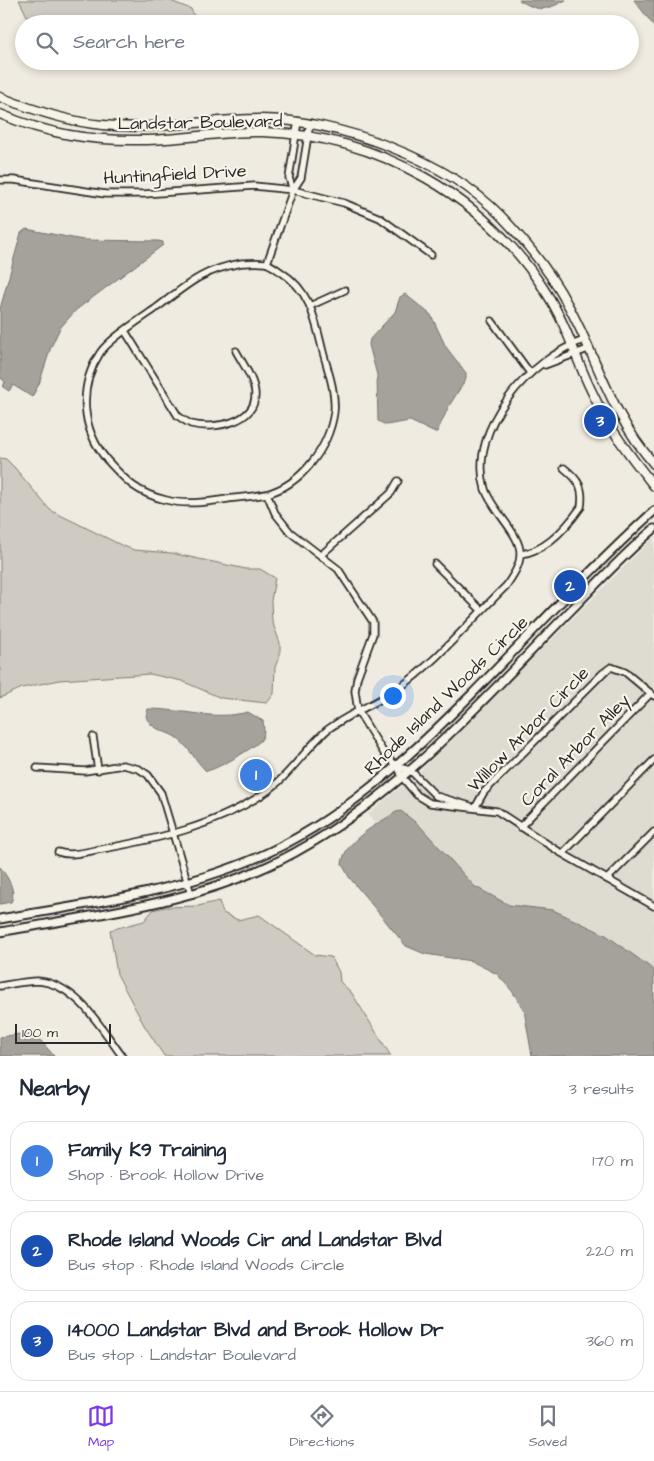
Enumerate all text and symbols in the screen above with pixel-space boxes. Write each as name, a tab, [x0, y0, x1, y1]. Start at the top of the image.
search box	[15, 15, 639, 70]
icon: search	[33, 29, 61, 57]
text: Search here	[73, 29, 185, 56]
street label: Landstar Boulevard	[117, 109, 283, 136]
street label: Huntingfield Drive	[103, 158, 247, 192]
pin: 3	[584, 402, 616, 440]
pin: 2	[554, 567, 586, 605]
street label: Rhode Island Woods Circle	[359, 610, 534, 780]
street label: Willow Arbor Circle	[462, 661, 595, 798]
your location	[380, 683, 406, 709]
street label: Coral Arbor Alley	[515, 688, 636, 813]
pin: 1	[240, 756, 272, 794]
scale bar	[15, 1021, 111, 1044]
text: 100 m	[22, 1023, 58, 1043]
text: Nearby	[20, 1074, 90, 1103]
text: 3 results	[569, 1078, 634, 1100]
text: Family K9 Training	[68, 1137, 226, 1164]
text: 1	[36, 1150, 38, 1172]
text: 170 m	[592, 1150, 633, 1172]
text: Shop · Brook Hollow Drive	[68, 1164, 264, 1186]
text: Rhode Island Woods Cir and Landstar Blvd	[68, 1227, 441, 1254]
text: 2	[32, 1240, 42, 1262]
text: 220 m	[586, 1240, 633, 1262]
text: Bus stop · Rhode Island Woods Circle	[68, 1254, 344, 1276]
text: 14000 Landstar Blvd and Brook Hollow Dr	[68, 1317, 443, 1344]
text: 3	[33, 1330, 41, 1352]
text: 360 m	[586, 1330, 633, 1352]
text: Bus stop · Landstar Boulevard	[68, 1344, 296, 1366]
tab: Map	[87, 1402, 115, 1452]
tab: Directions	[289, 1402, 354, 1452]
tab: Saved	[529, 1402, 567, 1452]

